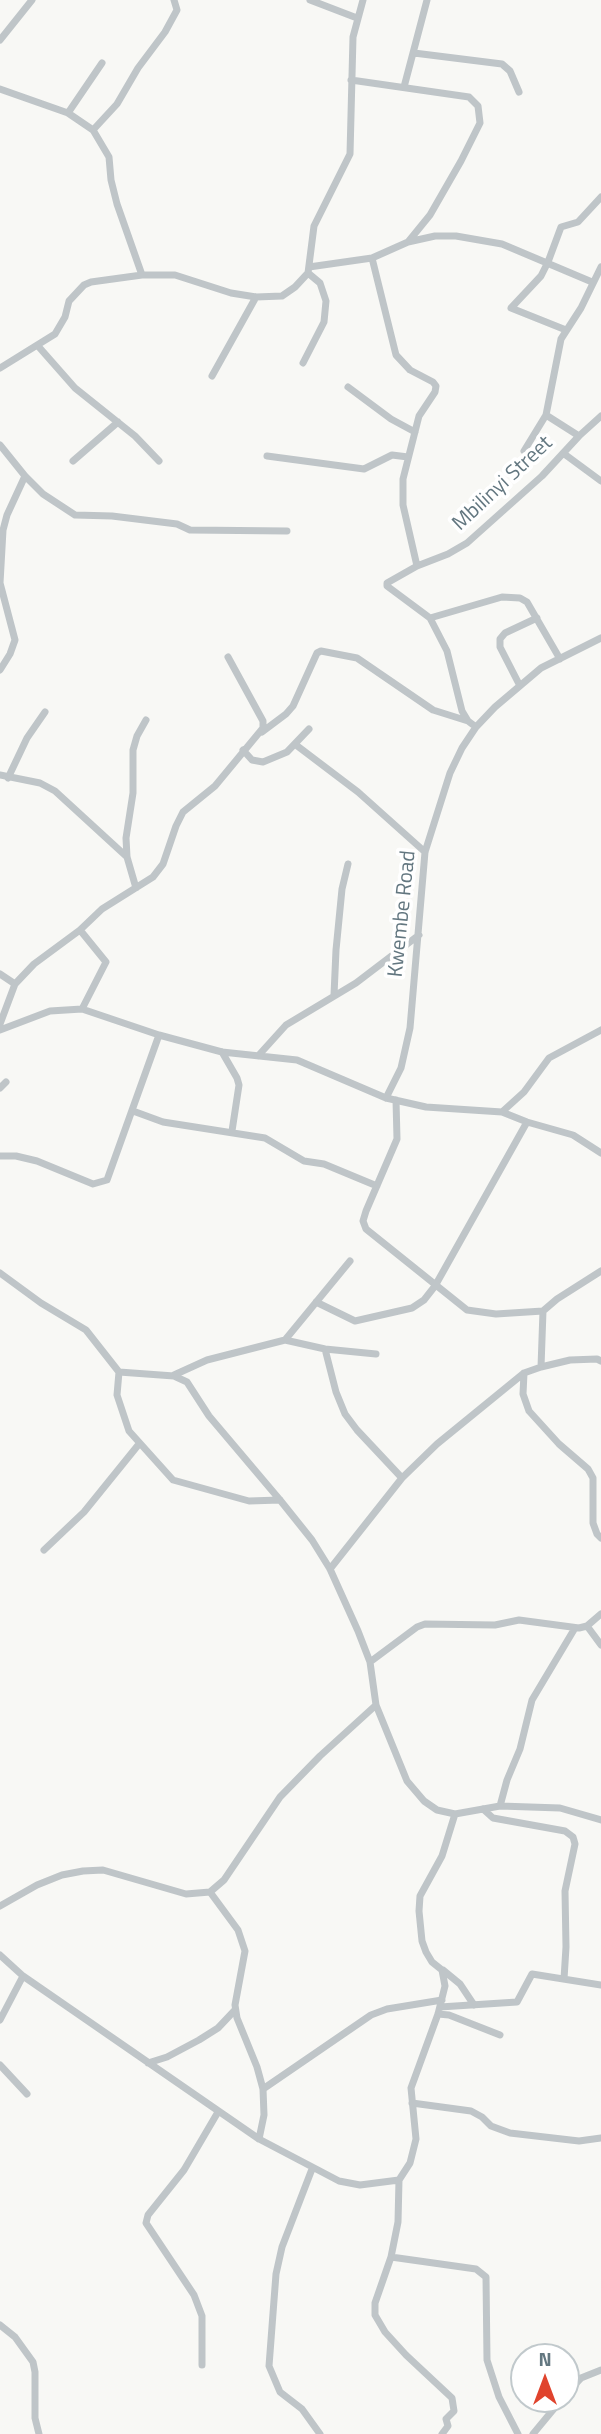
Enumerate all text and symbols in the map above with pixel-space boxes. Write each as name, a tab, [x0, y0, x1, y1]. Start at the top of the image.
street label: Mbilinyi Street	[448, 431, 558, 537]
street label: Kwembe Road	[384, 849, 422, 979]
north arrow	[510, 2343, 580, 2413]
text: N	[538, 2344, 552, 2373]

